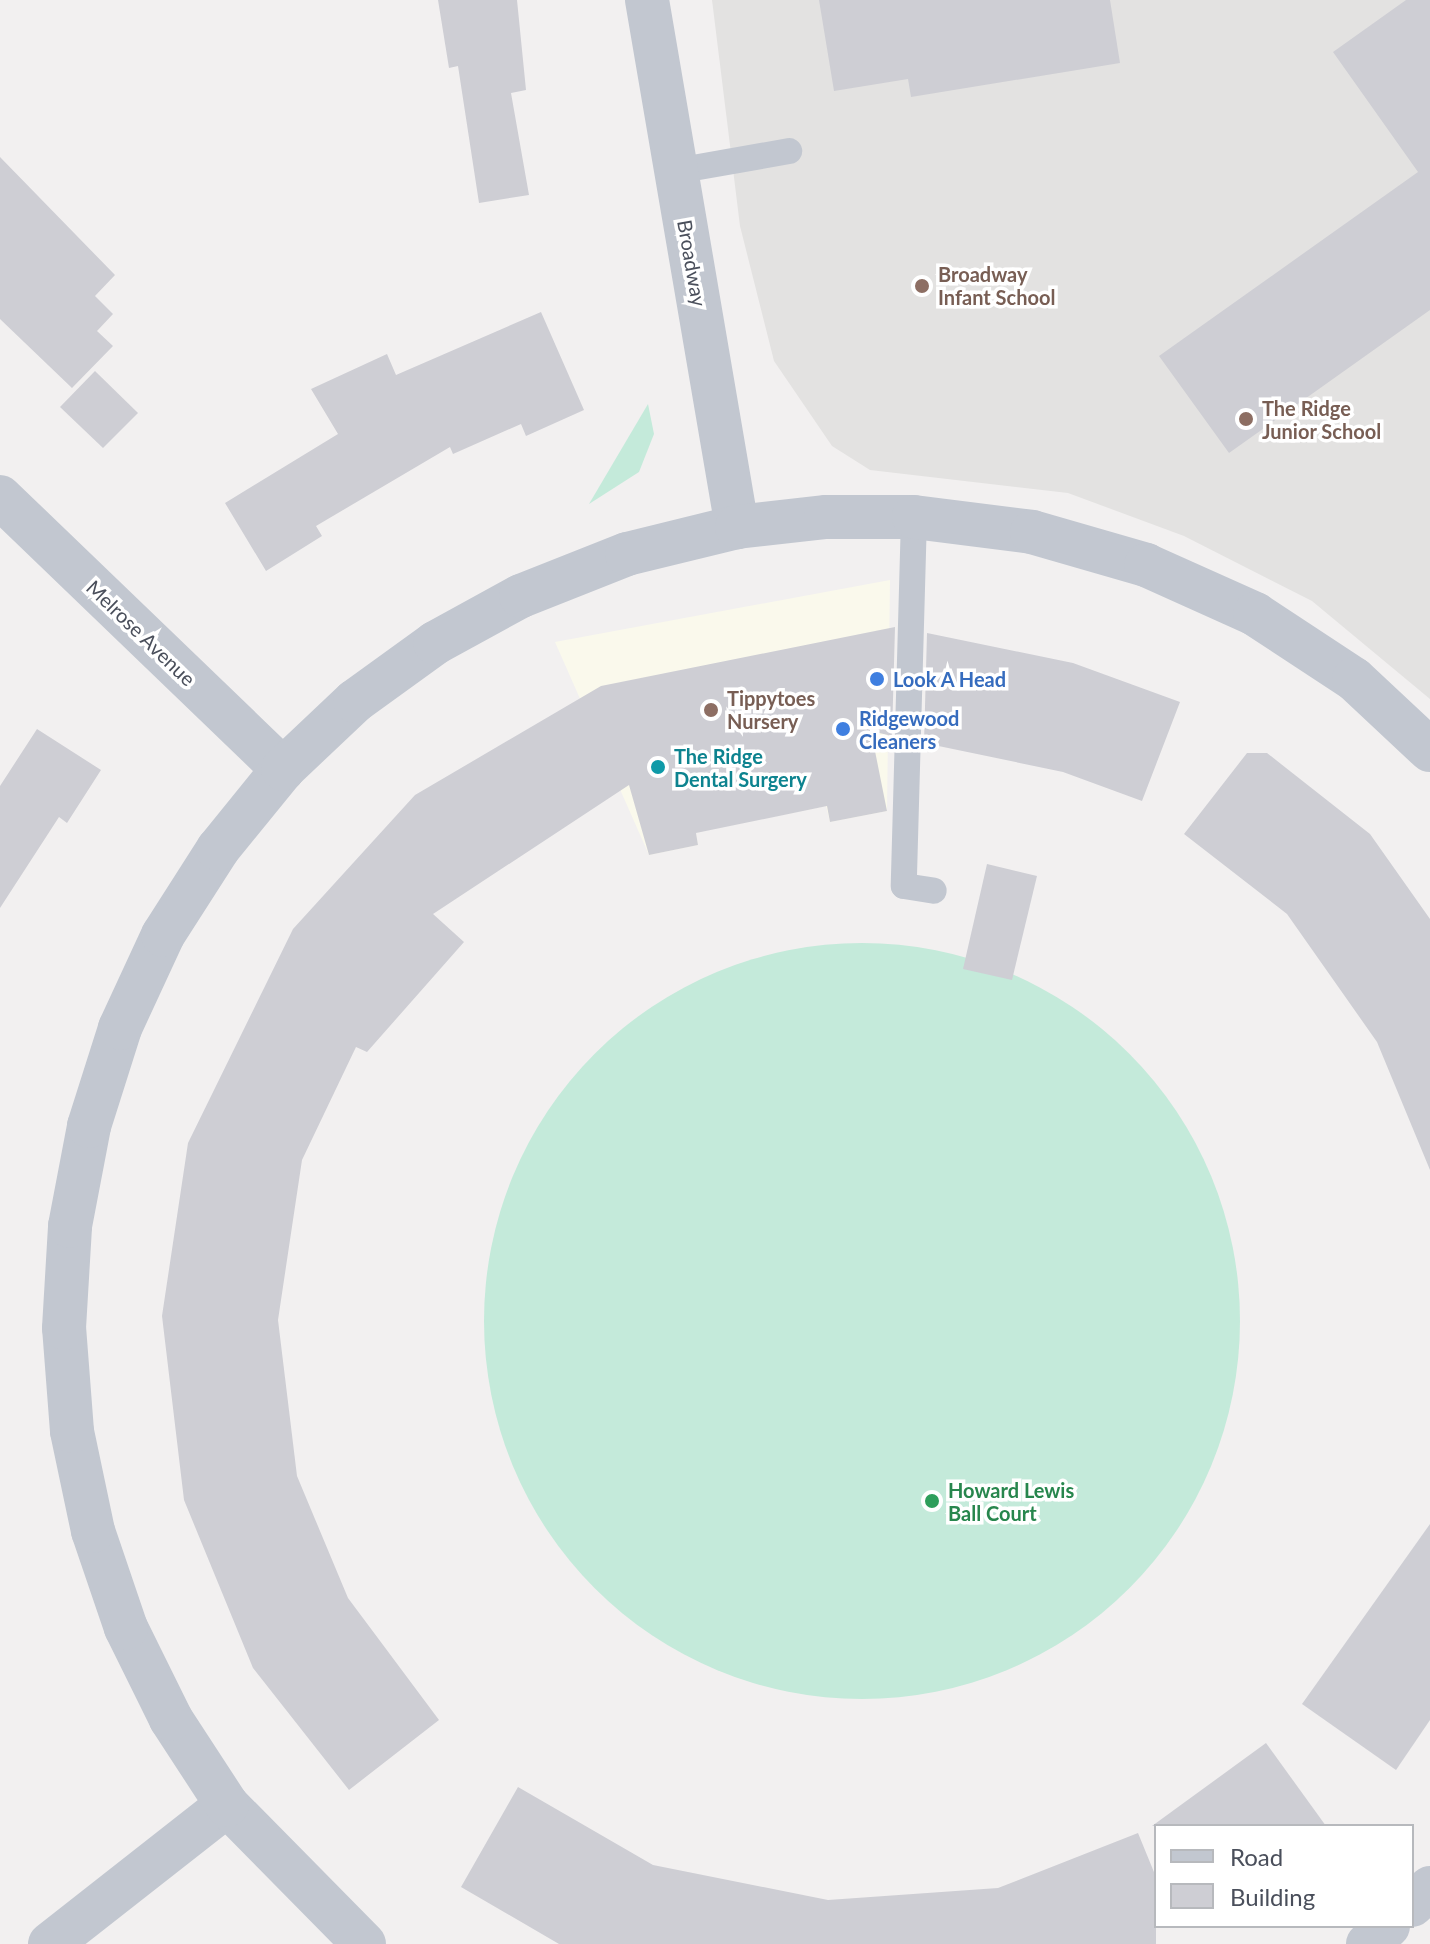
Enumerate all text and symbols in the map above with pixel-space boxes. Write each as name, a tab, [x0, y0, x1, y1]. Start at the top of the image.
street label: Broadway	[673, 218, 711, 308]
place label: Broadway Infant School	[938, 262, 1055, 309]
marker: Broadway Infant School	[913, 277, 931, 295]
place label: The Ridge Junior School	[1262, 396, 1382, 443]
marker: The Ridge Junior School	[1237, 410, 1255, 428]
street label: Melrose Avenue	[81, 575, 201, 691]
place label: Look A Head	[893, 667, 1007, 691]
marker: Look A Head	[868, 670, 886, 688]
place label: Tippytoes Nursery	[727, 686, 815, 733]
marker: Tippytoes Nursery	[702, 701, 720, 719]
place label: Ridgewood Cleaners	[859, 706, 959, 753]
marker: Ridgewood Cleaners	[834, 720, 852, 738]
place label: The Ridge Dental Surgery	[674, 744, 807, 791]
marker: The Ridge Dental Surgery	[649, 758, 667, 776]
place label: Howard Lewis Ball Court	[948, 1478, 1074, 1525]
marker: Howard Lewis Ball Court	[923, 1492, 941, 1510]
legend	[1154, 1824, 1414, 1928]
text: Road	[1230, 1842, 1283, 1871]
text: Building	[1230, 1882, 1315, 1911]

